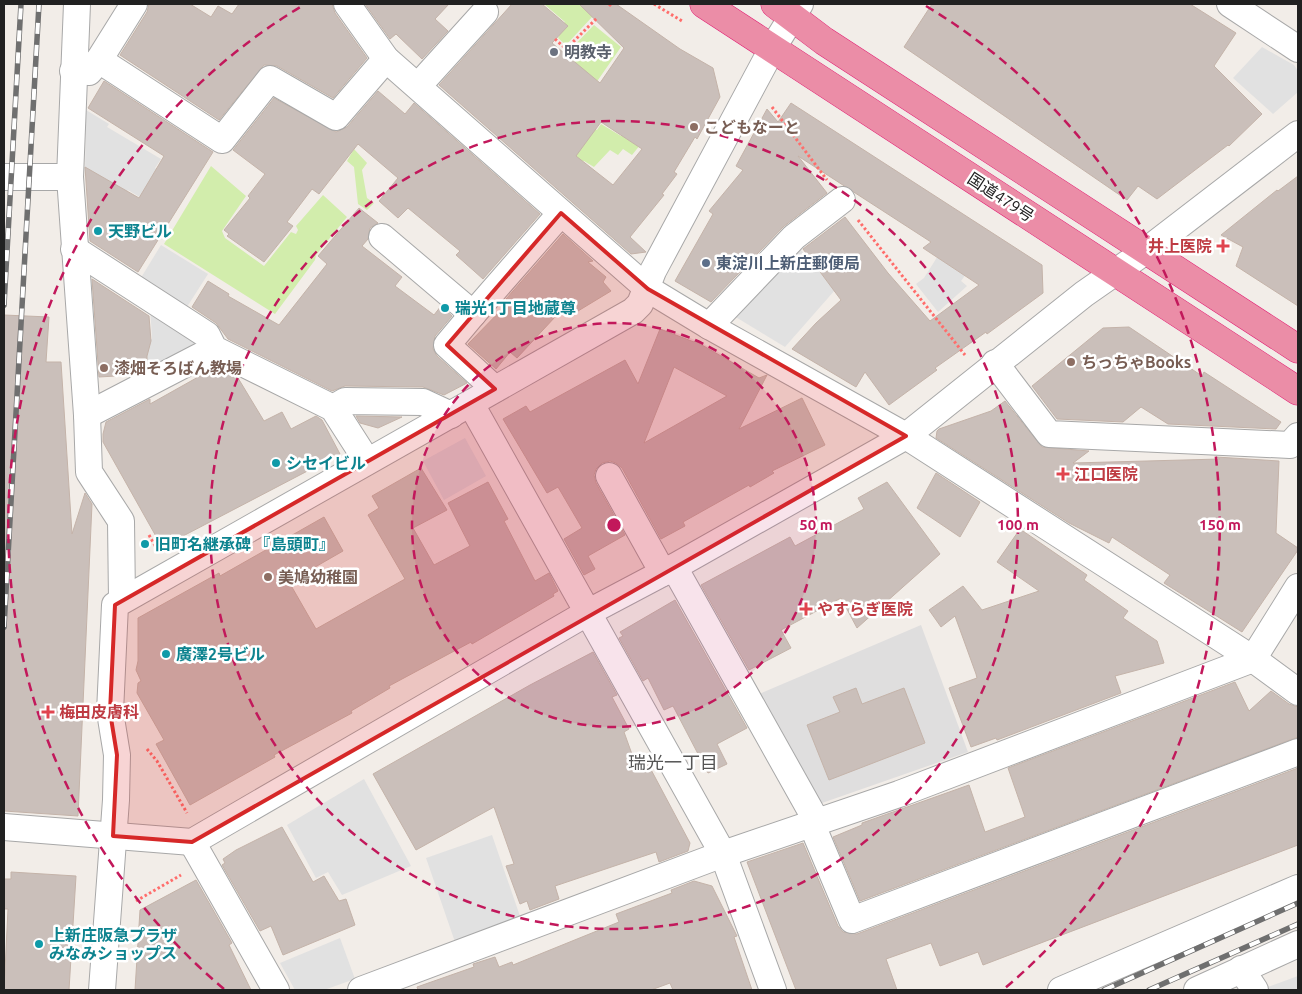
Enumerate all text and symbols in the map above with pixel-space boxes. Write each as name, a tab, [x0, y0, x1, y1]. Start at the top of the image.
place label: 明教寺	[564, 43, 612, 61]
marker: 明教寺	[548, 46, 560, 58]
place label: こどもなーと	[704, 118, 800, 136]
marker: こどもなーと	[688, 121, 700, 133]
street label: 国道479号	[965, 169, 1037, 225]
place label: 天野ビル	[108, 222, 172, 240]
marker: 天野ビル	[92, 225, 104, 237]
place label: 井上医院	[1148, 237, 1212, 255]
marker: 井上医院	[1216, 239, 1230, 253]
place label: 東淀川上新庄郵便局	[716, 254, 860, 272]
marker: 東淀川上新庄郵便局	[700, 257, 712, 269]
place label: 瑞光1丁目地蔵尊	[455, 299, 576, 317]
marker: 瑞光1丁目地蔵尊	[439, 302, 451, 314]
place label: ちっちゃBooks	[1081, 353, 1191, 371]
marker: ちっちゃBooks	[1065, 356, 1077, 368]
place label: 漆畑そろばん教場	[114, 359, 242, 377]
marker: 漆畑そろばん教場	[98, 362, 110, 374]
place label: シセイビル	[286, 454, 366, 472]
marker: シセイビル	[270, 457, 282, 469]
place label: 江口医院	[1074, 465, 1138, 483]
marker: 江口医院	[1056, 467, 1070, 481]
centre of rings	[605, 516, 623, 534]
text: 50 m	[799, 516, 833, 533]
text: 100 m	[997, 516, 1039, 533]
text: 150 m	[1199, 516, 1241, 533]
place label: 旧町名継承碑 『島頭町』	[155, 535, 335, 553]
marker: 旧町名継承碑 『島頭町』	[139, 538, 151, 550]
place label: 美鳩幼稚園	[278, 568, 358, 586]
marker: 美鳩幼稚園	[262, 571, 274, 583]
place label: やすらぎ医院	[817, 600, 913, 618]
marker: やすらぎ医院	[799, 602, 813, 616]
place label: 廣澤2号ビル	[176, 645, 265, 663]
marker: 廣澤2号ビル	[160, 648, 172, 660]
place label: 梅田皮膚科	[59, 703, 139, 721]
marker: 梅田皮膚科	[41, 705, 55, 719]
district label: 瑞光一丁目	[628, 752, 718, 772]
place label: 上新庄阪急プラザ みなみショップス	[49, 926, 177, 962]
marker: 上新庄阪急プラザ みなみショップス	[33, 938, 45, 950]

